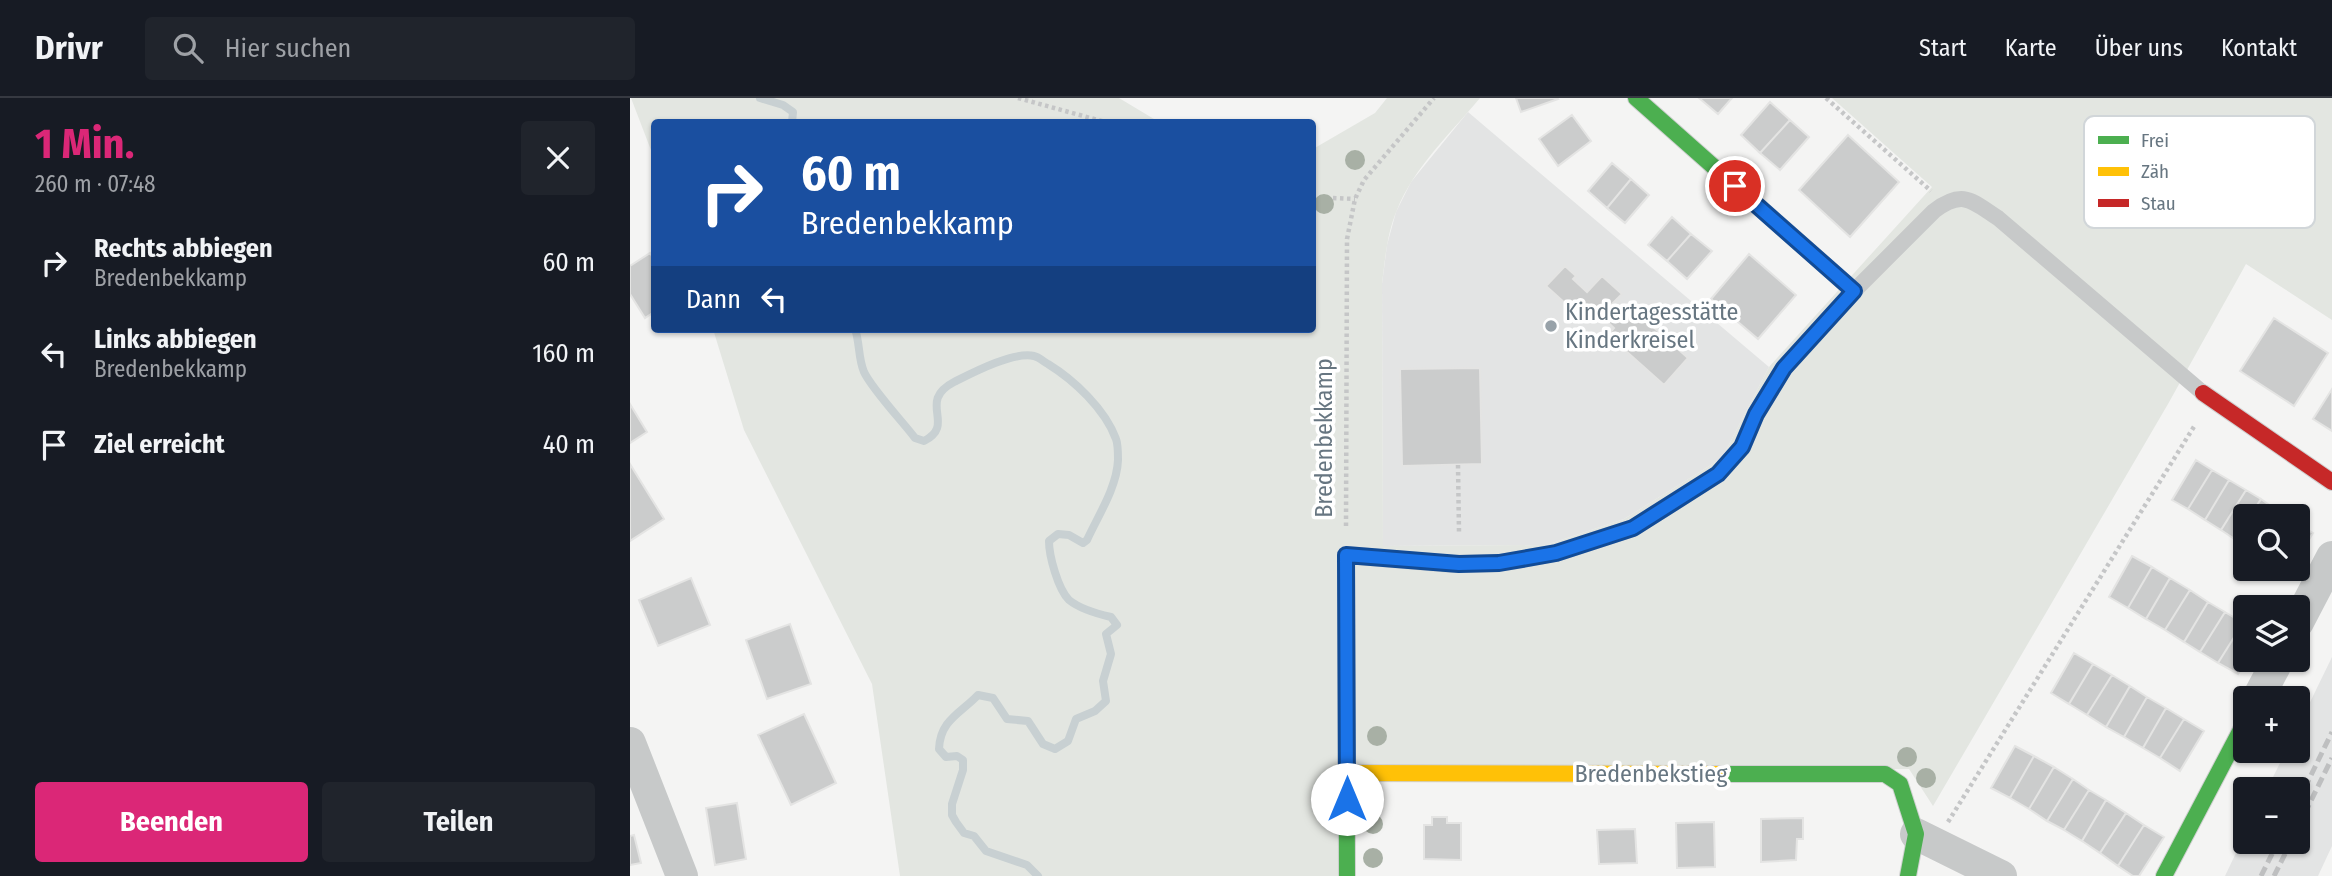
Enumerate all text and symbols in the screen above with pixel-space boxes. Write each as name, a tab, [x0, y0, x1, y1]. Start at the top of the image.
search box	[145, 17, 635, 80]
text: Drivr	[35, 28, 103, 68]
icon: search	[169, 29, 207, 67]
text: Hier suchen	[225, 33, 351, 64]
text: Start	[1919, 34, 1967, 62]
text: Karte	[2005, 34, 2057, 62]
text: Über uns	[2095, 34, 2183, 62]
text: Kontakt	[2221, 34, 2297, 62]
legend	[2084, 116, 2315, 228]
text: 1 Min.	[35, 119, 134, 169]
button: close	[521, 121, 595, 195]
text: Frei	[2141, 129, 2169, 152]
text: 60 m	[801, 144, 901, 203]
icon: right	[686, 147, 777, 238]
pin	[1705, 156, 1765, 216]
text: Zäh	[2141, 160, 2169, 183]
icon: arrive	[1716, 167, 1754, 205]
text: 260 m · 07:48	[35, 170, 156, 198]
text: Stau	[2141, 192, 2176, 215]
text: Bredenbekkamp	[801, 204, 1014, 242]
text: Rechts abbiegen	[94, 233, 273, 264]
icon: right	[35, 244, 73, 282]
text: 60 m	[542, 247, 595, 278]
text: Bredenbekkamp	[94, 264, 247, 292]
icon: left	[755, 280, 793, 318]
text: Dann	[686, 284, 741, 315]
place label: Kindertagesstätte Kinderkreisel	[1565, 298, 1738, 354]
marker: Kindertagesstätte Kinderkreisel	[1543, 318, 1559, 334]
text: Links abbiegen	[94, 324, 257, 355]
icon: left	[35, 335, 73, 373]
text: 160 m	[532, 338, 595, 369]
text: Bredenbekkamp	[94, 355, 247, 383]
street label: Bredenbekkamp	[1310, 358, 1338, 518]
icon: arrive	[35, 426, 73, 464]
text: Ziel erreicht	[94, 429, 225, 460]
text: 40 m	[543, 429, 595, 460]
map controls	[2233, 504, 2310, 854]
button: search	[2233, 504, 2310, 581]
button: layers	[2233, 595, 2310, 672]
button: +	[2233, 686, 2310, 763]
street label: Bredenbekstieg	[1574, 760, 1728, 788]
position arrow	[1310, 762, 1384, 836]
button: −	[2233, 777, 2310, 854]
button: Beenden	[35, 782, 308, 862]
button: Teilen	[322, 782, 595, 862]

